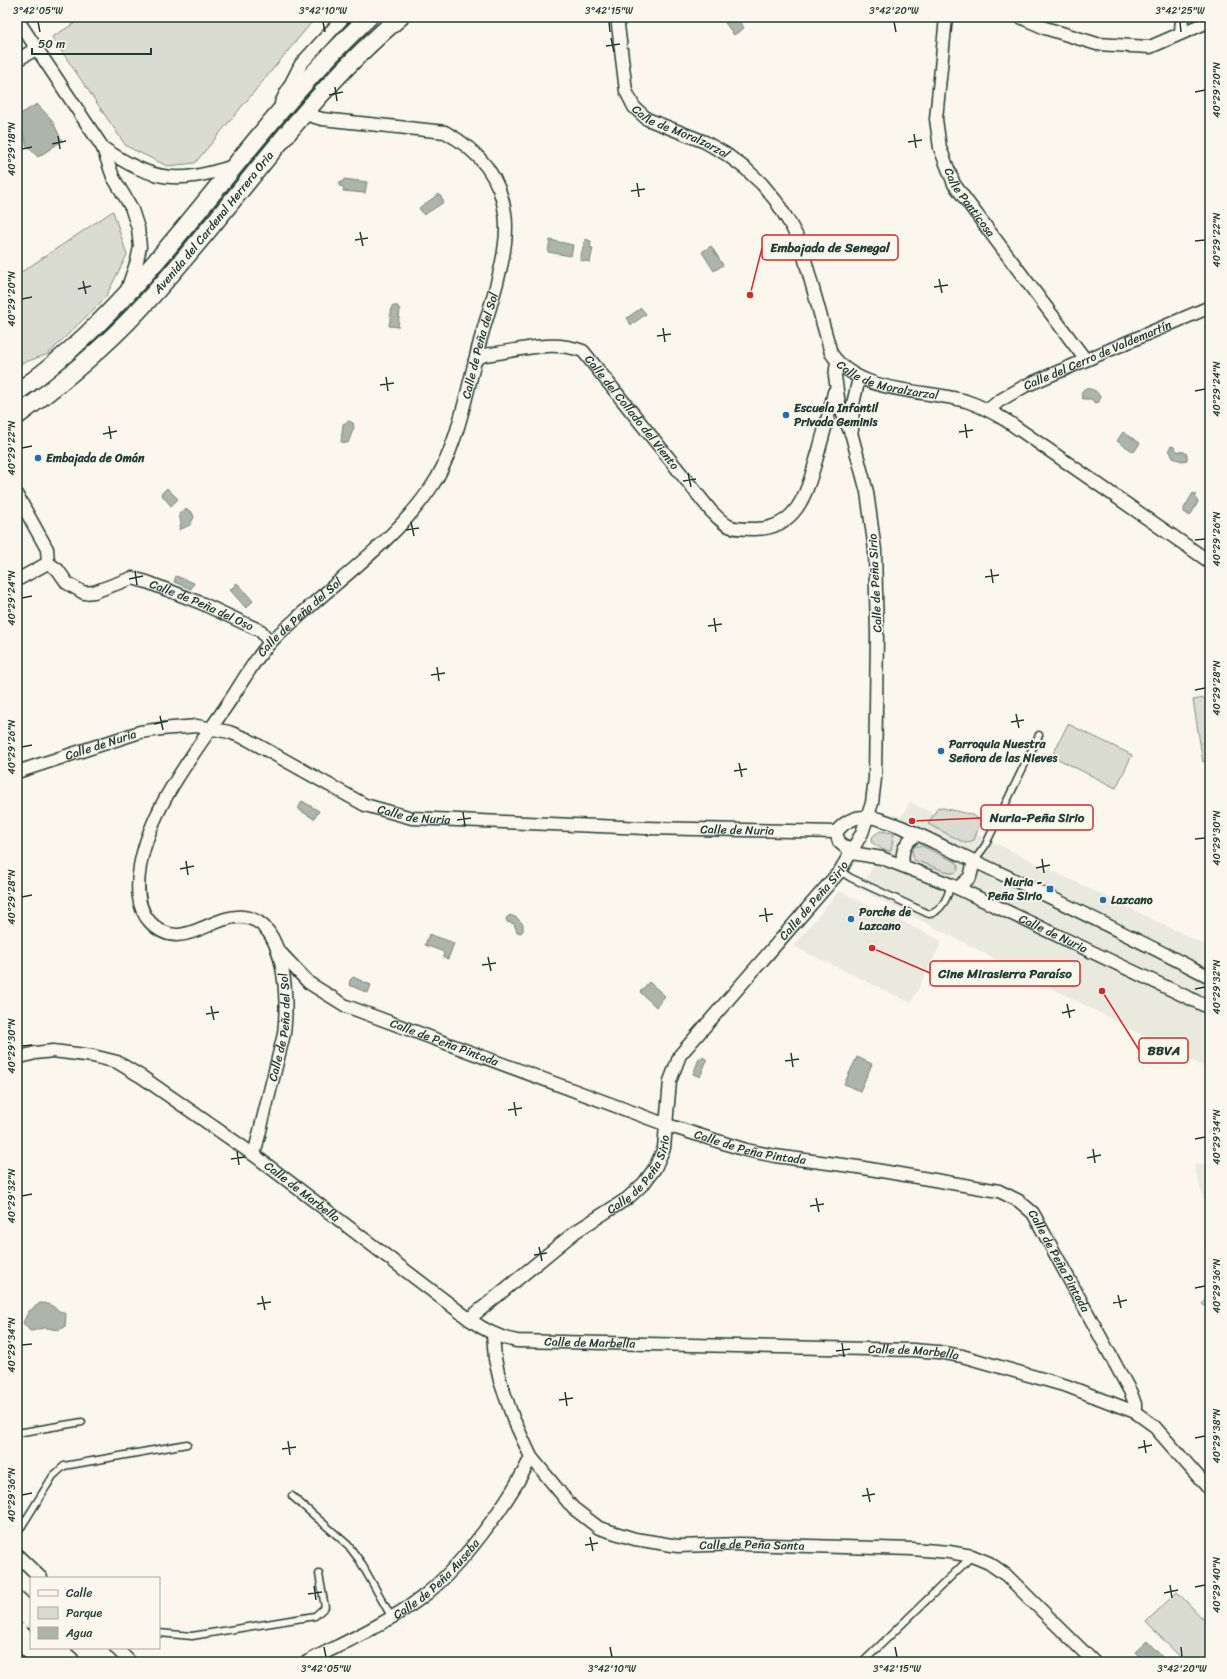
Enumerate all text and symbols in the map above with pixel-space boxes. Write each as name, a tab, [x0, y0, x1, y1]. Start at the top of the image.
text: 3°42'05"W	[13, 2, 63, 20]
text: 3°42'10"W	[299, 2, 347, 20]
text: 3°42'15"W	[585, 2, 633, 20]
text: 3°42'20"W	[869, 2, 919, 20]
text: 3°42'25"W	[1155, 2, 1205, 20]
scale bar	[32, 30, 151, 56]
text: 50 m	[38, 33, 65, 55]
text: 40°29'20"N	[1208, 62, 1226, 118]
street label: Calle de Moralzarzal	[627, 99, 735, 165]
text: 40°29'18"N	[3, 122, 21, 176]
street label: Avenida del Cardenal Herrera Oria	[147, 146, 279, 300]
street label: Calle Panticosa	[938, 164, 1001, 242]
text: 40°29'22"N	[1208, 212, 1226, 268]
callout: Embajada de Senegal	[762, 235, 898, 260]
text: Embajada de Senegal	[770, 236, 891, 259]
text: 40°29'20"N	[3, 271, 21, 327]
street label: Calle de Peña del Sol	[455, 289, 505, 401]
street label: Calle del Cerro de Valdemartín	[1020, 313, 1176, 396]
street label: Calle del Collado del Viento	[579, 350, 685, 475]
street label: Calle de Moralzarzal	[831, 354, 941, 406]
text: 40°29'24"N	[1208, 361, 1226, 417]
place label: Escuela Infantil Privada Geminis	[794, 397, 879, 433]
marker: Escuela Infantil Privada Geminis	[781, 410, 791, 420]
text: 40°29'22"N	[3, 420, 21, 476]
place label: Embajada de Omán	[46, 447, 145, 469]
marker: Embajada de Omán	[33, 453, 43, 463]
text: 40°29'26"N	[1208, 511, 1226, 567]
street label: Calle de Peña Sirio	[861, 533, 889, 633]
text: 40°29'24"N	[3, 570, 21, 626]
street label: Calle de Peña del Sol	[251, 572, 348, 662]
street label: Calle de Peña del Oso	[146, 573, 257, 637]
text: 40°29'28"N	[1208, 660, 1226, 716]
text: 40°29'26"N	[3, 719, 21, 775]
street label: Calle de Nuria	[62, 723, 139, 767]
place label: Parroquia Nuestra Señora de las Nieves	[948, 733, 1059, 769]
marker: Parroquia Nuestra Señora de las Nieves	[936, 746, 946, 756]
street label: Calle de Nuria	[375, 798, 451, 831]
callout: Nuria-Peña Sirio	[981, 805, 1093, 830]
text: Nuria-Peña Sirio	[989, 806, 1085, 829]
text: 40°29'30"N	[1208, 810, 1226, 866]
street label: Calle de Nuria	[700, 818, 774, 842]
street label: Calle de Peña Sirio	[773, 857, 855, 945]
text: 40°29'28"N	[3, 869, 21, 925]
place label: Nuria - Peña Sirio	[988, 871, 1043, 907]
marker: Nuria - Peña Sirio	[1045, 884, 1055, 894]
place label: Lazcano	[1111, 889, 1153, 911]
marker: Lazcano	[1098, 895, 1108, 905]
place label: Porche de Lazcano	[859, 901, 911, 937]
street label: Calle de Nuria	[1015, 908, 1091, 959]
marker: Porche de Lazcano	[846, 914, 856, 924]
text: 40°29'32"N	[1208, 960, 1226, 1014]
callout: Cine Mirasierra Paraíso	[930, 961, 1080, 986]
text: Cine Mirasierra Paraíso	[937, 962, 1072, 985]
street label: Calle de Peña del Sol	[262, 971, 297, 1084]
street label: Calle de Peña Pintada	[387, 1012, 503, 1073]
text: 40°29'30"N	[3, 1018, 21, 1074]
callout: BBVA	[1139, 1038, 1188, 1063]
text: BBVA	[1148, 1039, 1180, 1062]
text: 40°29'34"N	[1208, 1109, 1226, 1165]
street label: Calle de Peña Pintada	[691, 1123, 808, 1171]
street label: Calle de Peña Sirio	[602, 1134, 676, 1220]
street label: Calle de Marbella	[259, 1155, 345, 1228]
text: 40°29'32"N	[3, 1169, 21, 1223]
street label: Calle de Peña Pintada	[1022, 1205, 1096, 1317]
text: 40°29'36"N	[1208, 1259, 1226, 1313]
text: 40°29'34"N	[3, 1317, 21, 1373]
street label: Calle de Marbella	[544, 1331, 636, 1355]
street label: Calle de Marbella	[868, 1338, 961, 1366]
text: 40°29'38"N	[1208, 1408, 1226, 1464]
text: 40°29'36"N	[3, 1468, 21, 1522]
street label: Calle de Peña Auseba	[389, 1533, 486, 1625]
street label: Calle de Peña Santa	[699, 1533, 805, 1557]
text: 40°29'40"N	[1208, 1557, 1226, 1613]
legend	[30, 1577, 160, 1649]
text: Calle	[66, 1582, 93, 1604]
text: Parque	[66, 1602, 103, 1624]
text: Agua	[65, 1622, 93, 1644]
text: 3°42'05"W	[301, 1660, 351, 1678]
text: 3°42'10"W	[588, 1660, 636, 1678]
text: 3°42'15"W	[873, 1660, 921, 1678]
text: 3°42'20"W	[1157, 1660, 1207, 1678]

